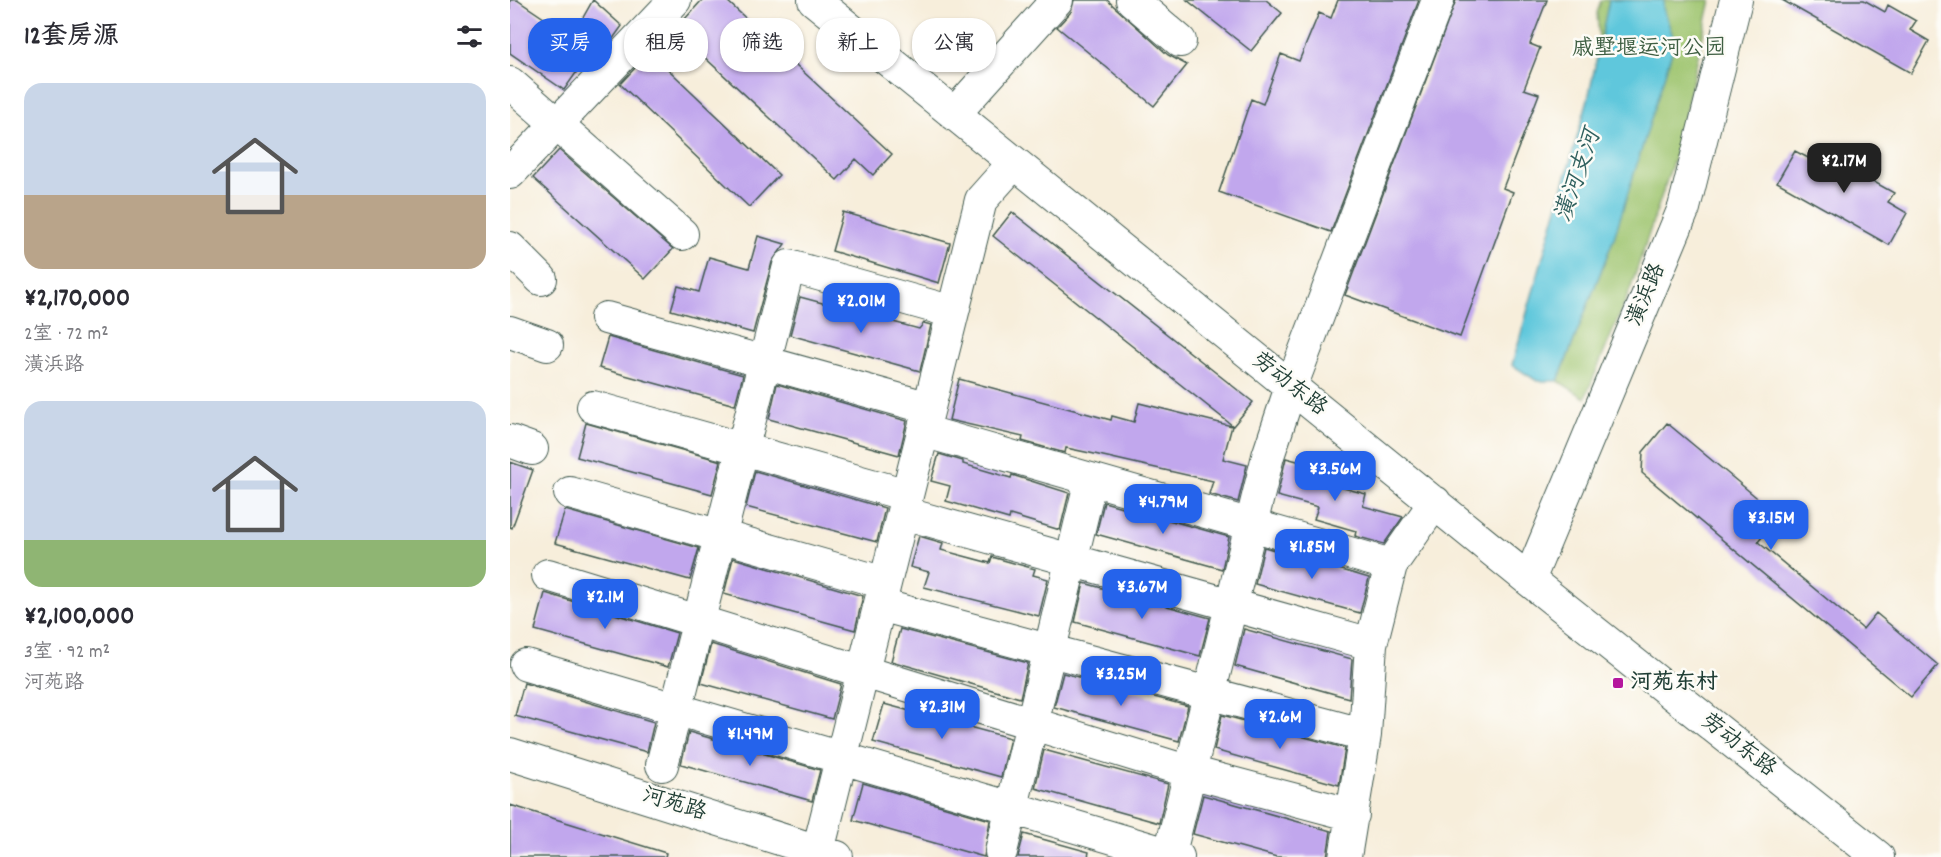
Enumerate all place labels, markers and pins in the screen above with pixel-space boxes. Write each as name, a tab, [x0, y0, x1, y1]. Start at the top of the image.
pin: ¥2.17M	[1795, 143, 1893, 194]
pin: ¥2.01M	[812, 283, 910, 334]
pin: ¥3.56M	[1286, 451, 1384, 502]
pin: ¥4.79M	[1114, 484, 1212, 535]
pin: ¥3.15M	[1722, 500, 1820, 551]
pin: ¥1.85M	[1263, 529, 1361, 580]
pin: ¥3.67M	[1093, 569, 1191, 620]
pin: ¥2.1M	[563, 579, 647, 630]
pin: ¥3.25M	[1072, 656, 1170, 707]
place label: 河苑东村	[1630, 668, 1718, 699]
marker: 河苑东村	[1611, 676, 1625, 690]
pin: ¥2.31M	[893, 689, 991, 740]
pin: ¥2.6M	[1238, 699, 1322, 750]
pin: ¥1.49M	[701, 716, 799, 767]

